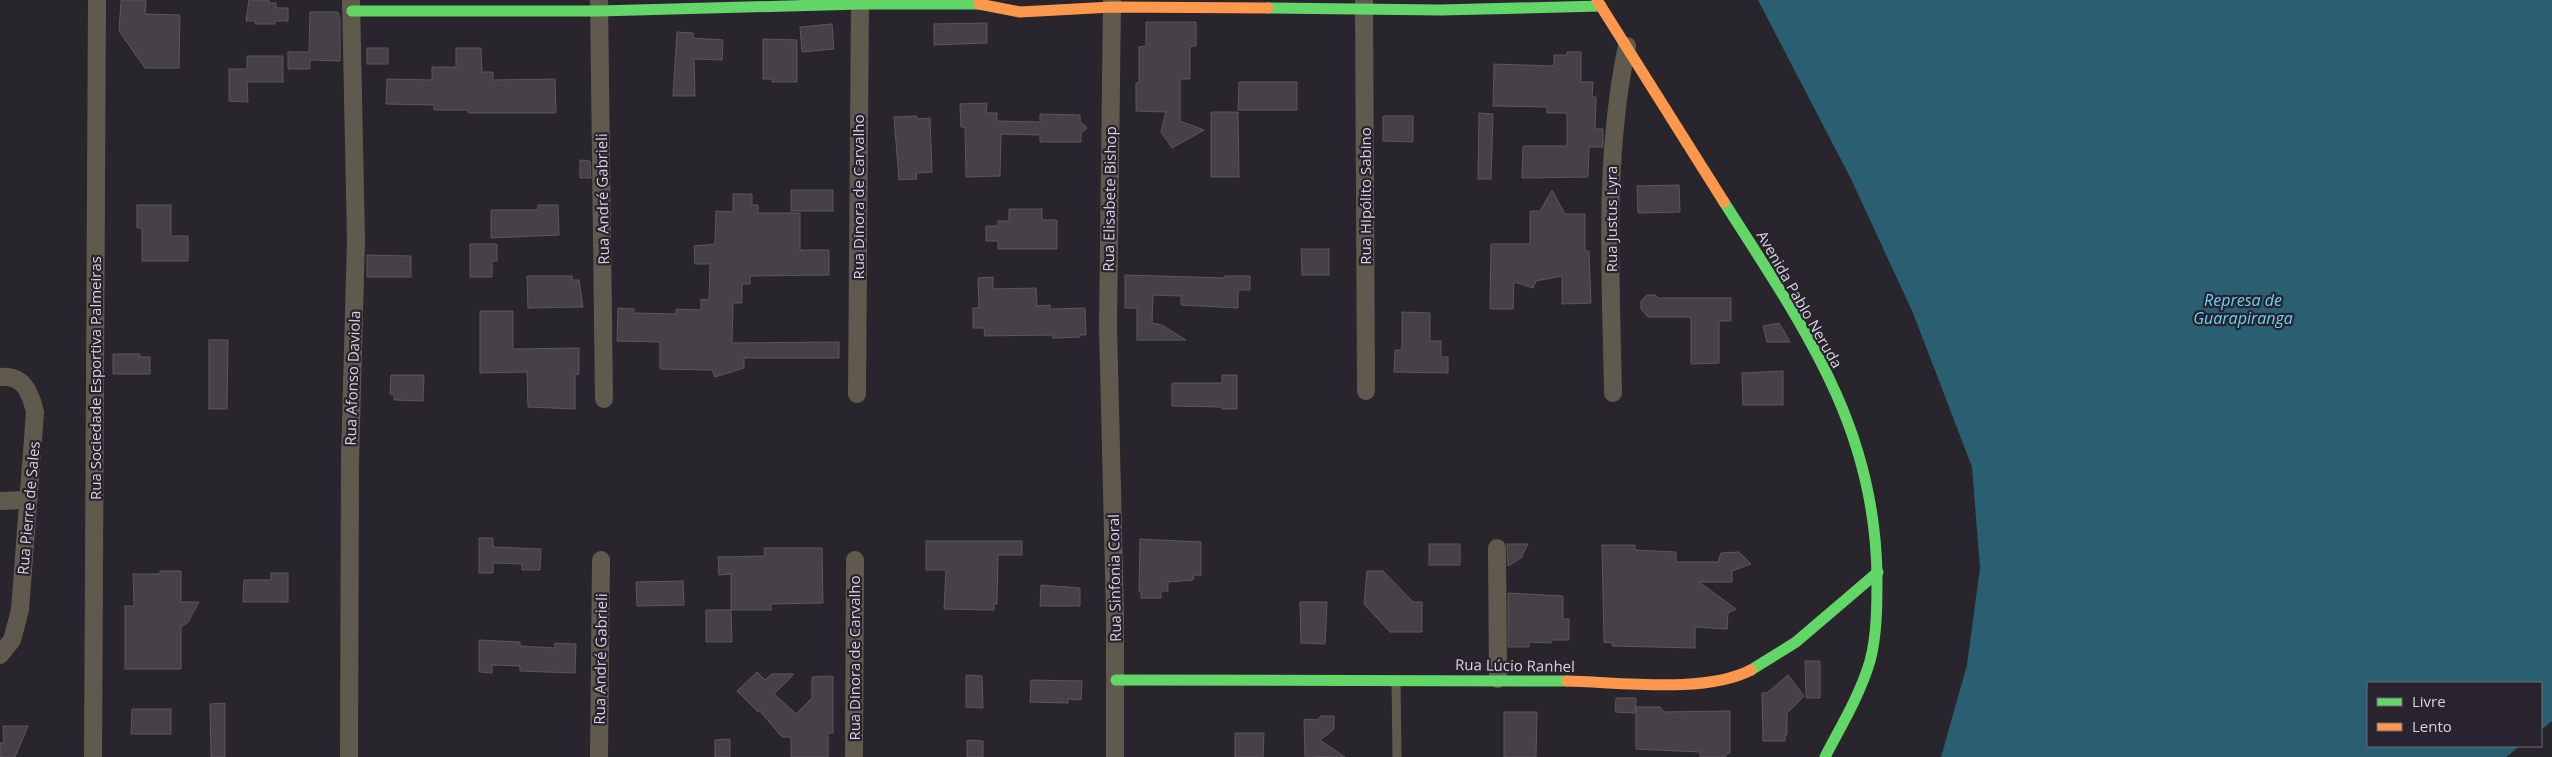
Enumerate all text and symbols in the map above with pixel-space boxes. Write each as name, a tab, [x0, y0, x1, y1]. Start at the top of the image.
street label: Rua Dinora de Carvalho	[848, 114, 868, 280]
street label: Rua Elisabete Bishop	[1098, 126, 1120, 272]
street label: Rua Hipólito Sabino	[1355, 127, 1375, 265]
street label: Rua André Gabrieli	[591, 133, 613, 265]
street label: Rua Justus Lyra	[1601, 166, 1621, 272]
street label: Avenida Pablo Neruda	[1752, 227, 1848, 371]
street label: Rua Sociedade Esportiva Palmeiras	[85, 256, 105, 500]
water label: Represa de Guarapiranga	[2193, 289, 2293, 329]
street label: Rua Afonso Daviola	[340, 310, 364, 446]
street label: Rua Pierre de Sales	[12, 440, 44, 576]
street label: Rua Sinfonia Coral	[1103, 514, 1125, 642]
street label: Rua Dinora de Carvalho	[844, 575, 864, 741]
street label: Rua André Gabrieli	[589, 593, 611, 725]
street label: Rua Lúcio Ranhel	[1455, 654, 1575, 676]
legend	[2367, 682, 2542, 747]
text: Livre	[2412, 691, 2446, 711]
text: Lento	[2412, 716, 2452, 736]

